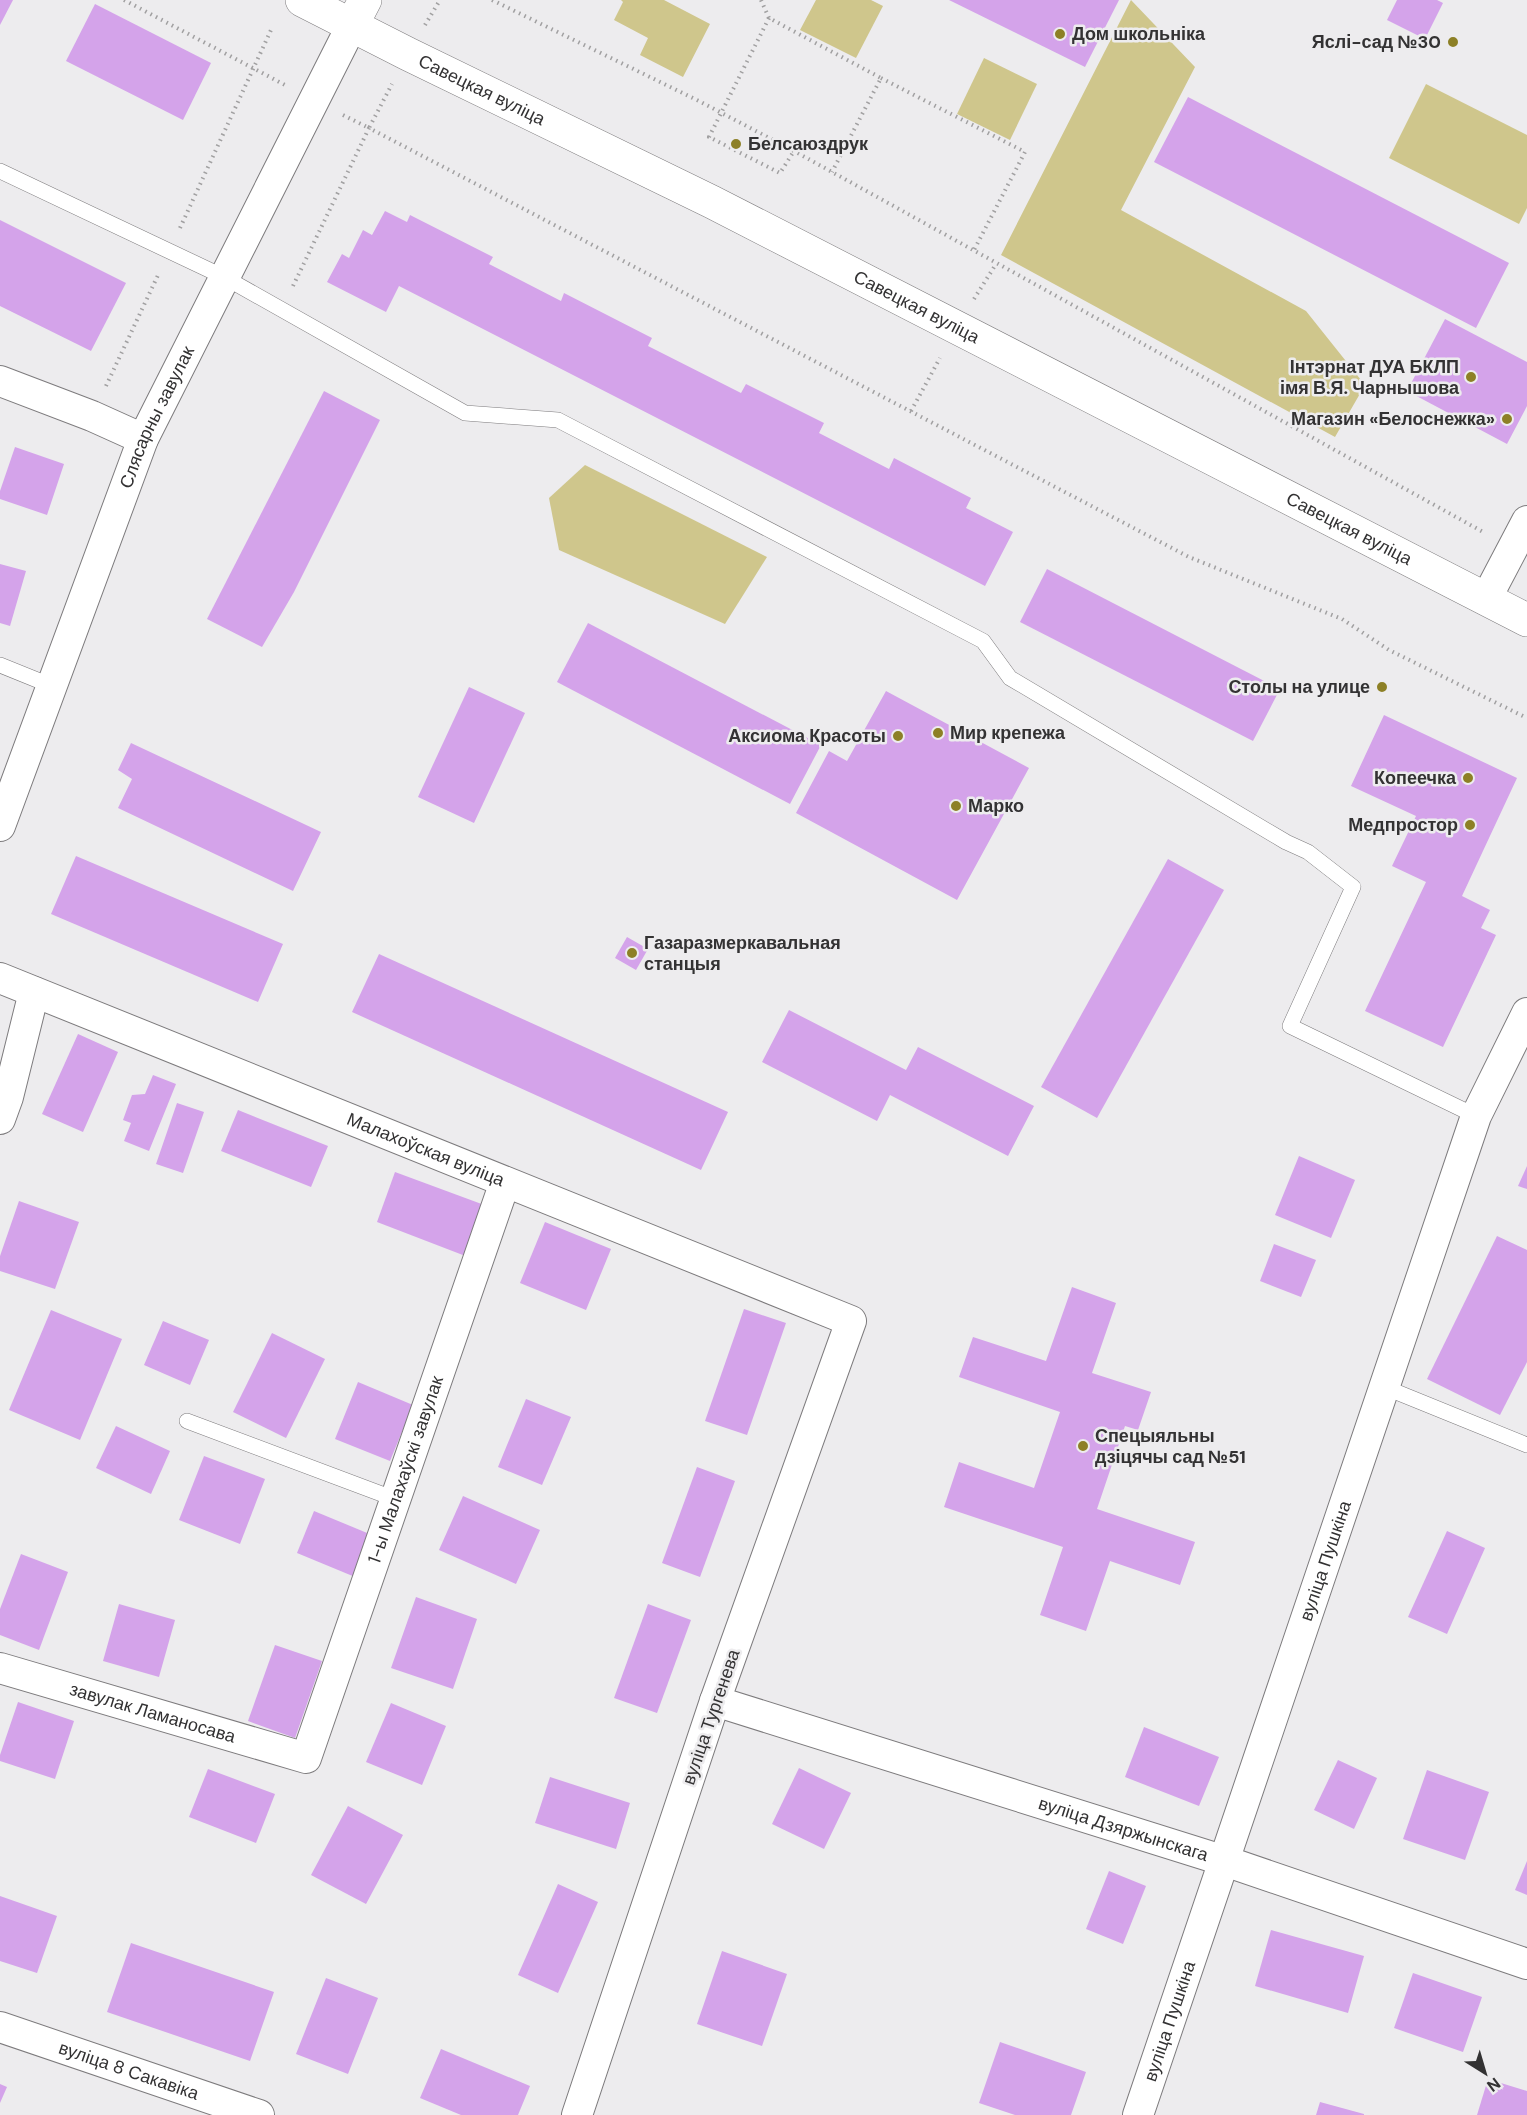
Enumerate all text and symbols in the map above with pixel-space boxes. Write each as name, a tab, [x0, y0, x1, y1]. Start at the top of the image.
place label: Дом школьніка	[1072, 22, 1206, 46]
marker: Дом школьніка	[1053, 27, 1067, 41]
place label: Яслі-сад №30	[1312, 30, 1441, 54]
marker: Яслі-сад №30	[1446, 35, 1460, 49]
street label: Савецкая вуліца	[414, 49, 550, 131]
place label: Белсаюздрук	[748, 132, 869, 156]
marker: Белсаюздрук	[729, 137, 743, 151]
street label: Савецкая вуліца	[850, 265, 985, 350]
street label: Слясарны завулак	[114, 342, 200, 492]
place label: Інтэрнат ДУА БКЛП імя В.Я. Чарнышова	[1280, 355, 1460, 400]
marker: Інтэрнат ДУА БКЛП імя В.Я. Чарнышова	[1464, 370, 1478, 384]
place label: Магазин «Белоснежка»	[1291, 407, 1495, 431]
marker: Магазин «Белоснежка»	[1500, 412, 1514, 426]
street label: Савецкая вуліца	[1282, 486, 1417, 571]
place label: Столы на улице	[1228, 675, 1370, 699]
marker: Столы на улице	[1375, 680, 1389, 694]
place label: Мир крепежа	[950, 721, 1066, 745]
place label: Аксиома Красоты	[728, 724, 886, 748]
marker: Мир крепежа	[931, 726, 945, 740]
marker: Аксиома Красоты	[891, 729, 905, 743]
place label: Копеечка	[1374, 766, 1457, 790]
marker: Копеечка	[1461, 771, 1475, 785]
place label: Марко	[968, 794, 1024, 818]
marker: Марко	[949, 799, 963, 813]
place label: Медпростор	[1348, 813, 1458, 837]
marker: Медпростор	[1463, 818, 1477, 832]
place label: Газаразмеркавальная станцыя	[644, 931, 841, 976]
marker: Газаразмеркавальная станцыя	[625, 946, 639, 960]
street label: Малахоўская вуліца	[343, 1107, 509, 1192]
street label: 1-ы Малахаўскі завулак	[362, 1373, 449, 1567]
place label: Спецыяльны дзіцячы сад №51	[1095, 1424, 1246, 1469]
marker: Спецыяльны дзіцячы сад №51	[1076, 1439, 1090, 1453]
street label: вуліца Пушкіна	[1294, 1497, 1357, 1624]
street label: вуліца Тургенева	[677, 1645, 746, 1788]
street label: завулак Ламаносава	[67, 1677, 239, 1749]
street label: вуліца Дзяржынскага	[1035, 1791, 1212, 1867]
street label: вуліца Пушкіна	[1138, 1957, 1202, 2085]
street label: вуліца 8 Сакавіка	[56, 2036, 203, 2106]
north arrow	[1455, 2043, 1515, 2103]
text: N	[1483, 2073, 1505, 2096]

